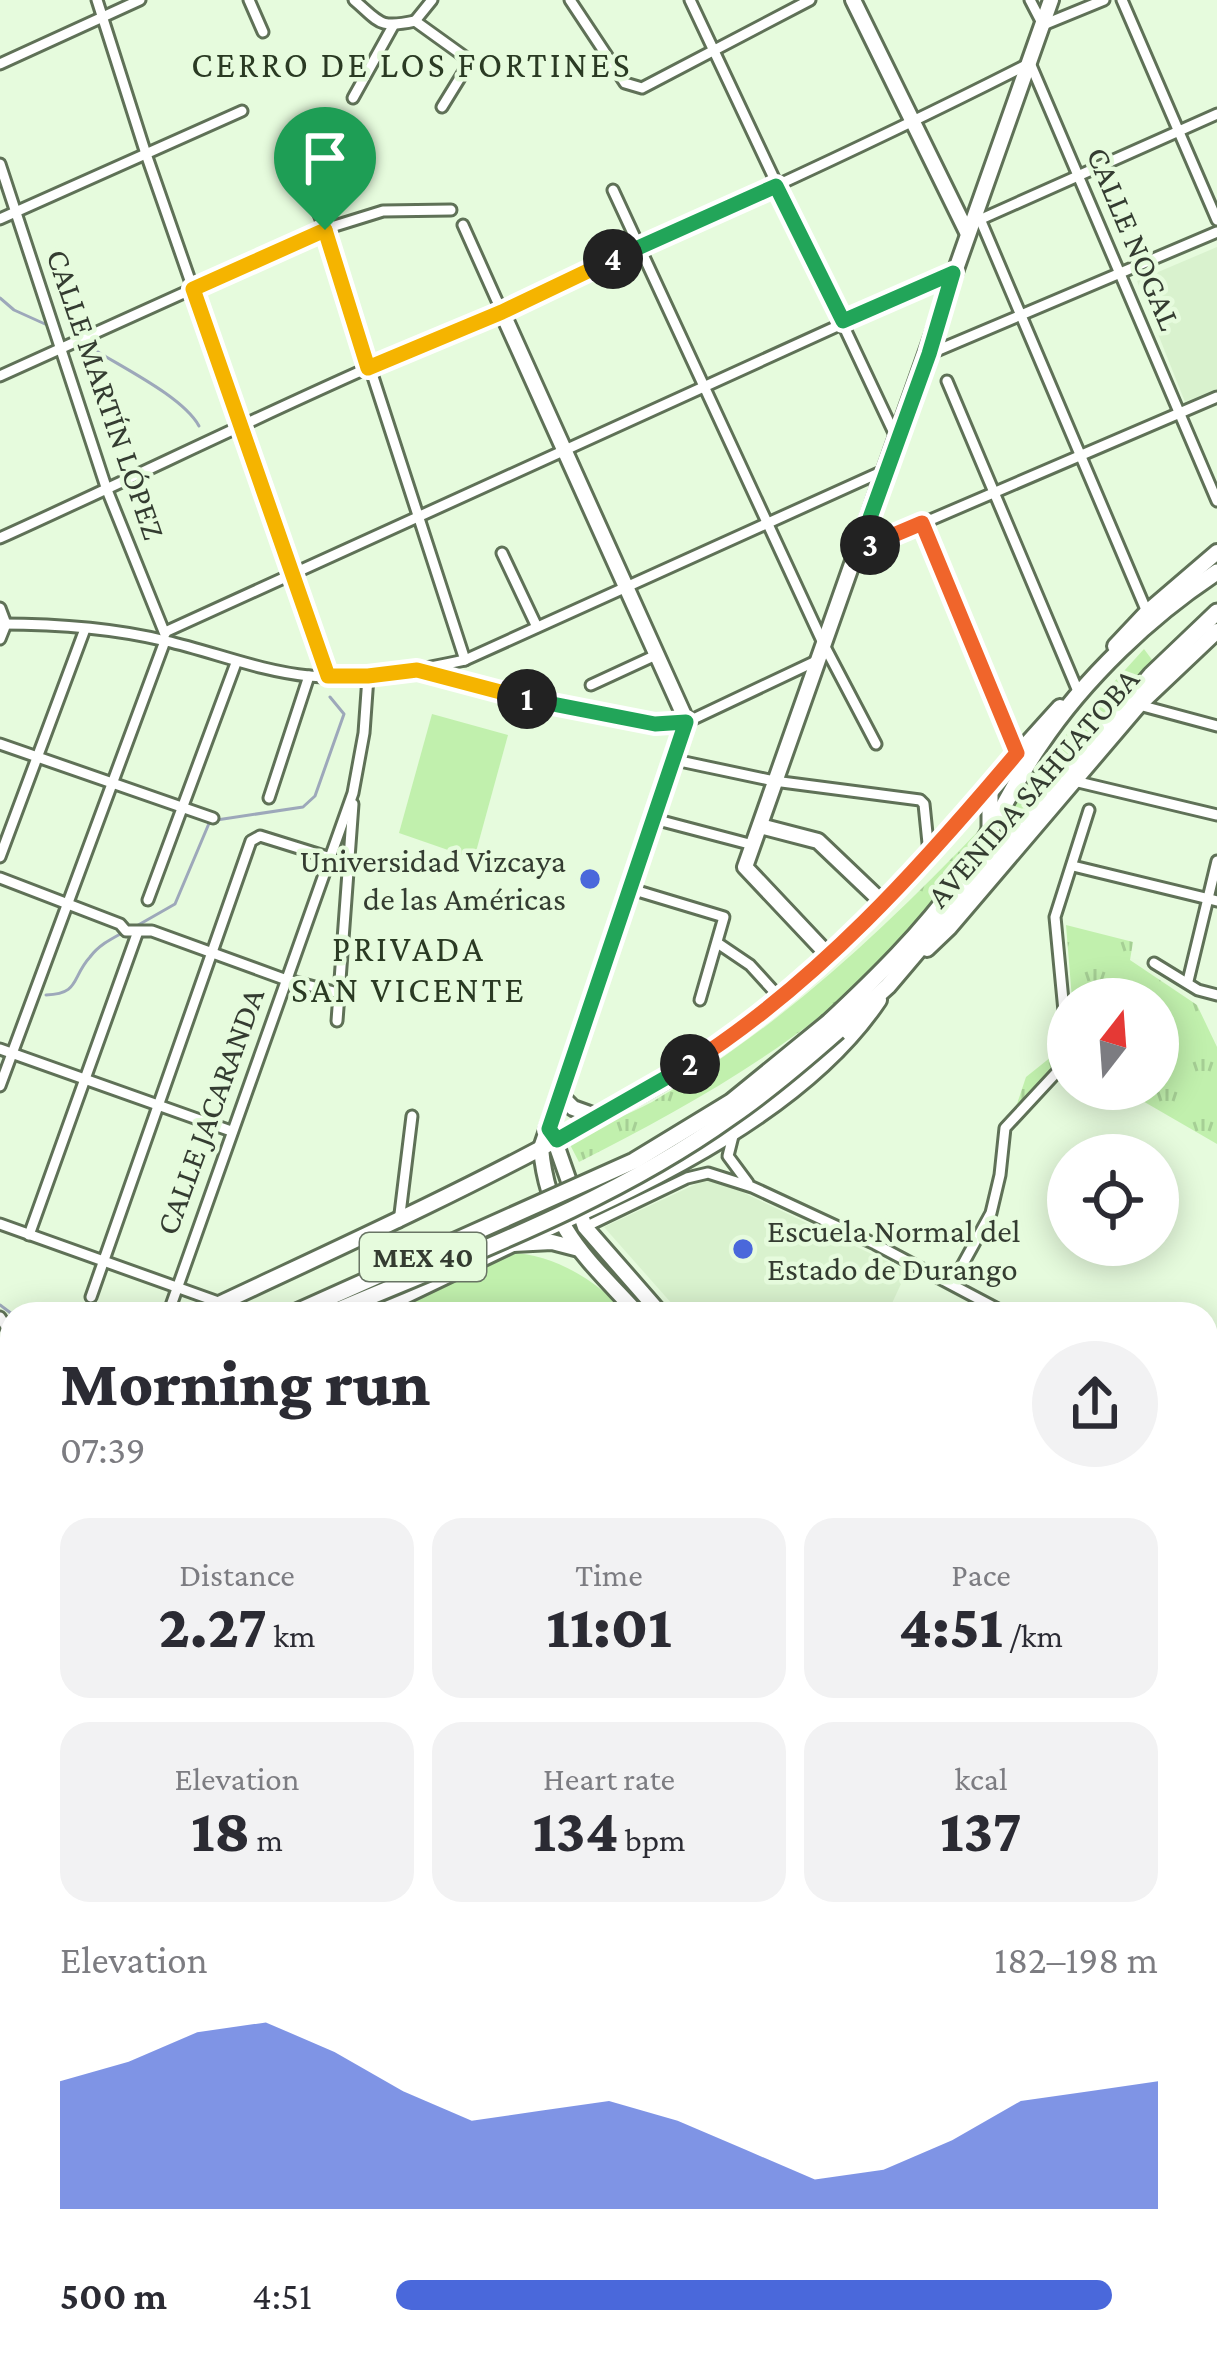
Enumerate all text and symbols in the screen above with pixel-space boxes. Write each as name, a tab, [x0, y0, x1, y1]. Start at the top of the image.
district label: CERRO DE LOS FORTINES	[191, 45, 633, 85]
pin	[274, 107, 376, 230]
icon: arrive	[292, 125, 358, 191]
street label: CALLE NOGAL	[1079, 141, 1190, 336]
pin: 4	[583, 229, 643, 289]
text: 4	[604, 240, 622, 277]
street label: CALLE MARTÍN LÓPEZ	[39, 244, 174, 544]
pin: 3	[840, 515, 900, 575]
text: 3	[862, 526, 878, 563]
street label: AVENIDA SAHUATOBA	[919, 660, 1146, 914]
pin: 1	[497, 669, 557, 729]
text: 1	[521, 680, 533, 717]
place label: Universidad Vizcaya de las Américas	[300, 842, 566, 917]
marker: Universidad Vizcaya de las Américas	[577, 866, 603, 892]
district label: PRIVADA SAN VICENTE	[291, 929, 527, 1010]
north arrow	[1047, 978, 1179, 1110]
map controls	[1047, 978, 1179, 1266]
street label: CALLE JACARANDA	[148, 983, 271, 1239]
pin: 2	[660, 1034, 720, 1094]
text: 2	[682, 1045, 698, 1082]
button: locate	[1047, 1134, 1179, 1266]
place label: Escuela Normal del Estado de Durango	[767, 1212, 1021, 1287]
road number: MEX 40	[360, 1233, 486, 1281]
marker: Escuela Normal del Estado de Durango	[730, 1236, 756, 1262]
button: share	[1032, 1341, 1158, 1467]
text: Morning run	[60, 1346, 430, 1419]
text: 07:39	[60, 1428, 146, 1471]
text: Distance	[179, 1556, 295, 1593]
text: Time	[575, 1556, 643, 1593]
text: Pace	[951, 1556, 1011, 1593]
text: 2.27	[158, 1593, 267, 1660]
text: 11:01	[546, 1593, 672, 1660]
text: 4:51	[899, 1593, 1003, 1660]
text: km	[267, 1617, 316, 1654]
text: /km	[1003, 1617, 1063, 1654]
text: Elevation	[175, 1760, 299, 1797]
text: Heart rate	[543, 1760, 675, 1797]
text: kcal	[954, 1760, 1008, 1797]
text: 18	[191, 1797, 250, 1864]
text: 134	[532, 1797, 619, 1864]
text: 137	[940, 1797, 1022, 1864]
text: m	[250, 1821, 283, 1858]
text: bpm	[619, 1821, 686, 1858]
text: Elevation	[60, 1938, 208, 1981]
text: 182–198 m	[994, 1938, 1158, 1981]
text: 500 m	[60, 2274, 167, 2317]
text: 4:51	[252, 2274, 312, 2317]

